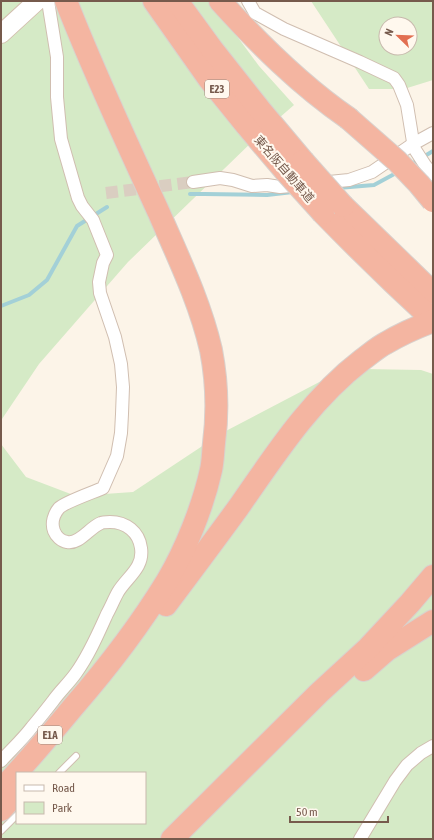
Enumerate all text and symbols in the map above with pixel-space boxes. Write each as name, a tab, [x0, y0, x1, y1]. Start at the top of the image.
north arrow	[378, 16, 418, 56]
text: N	[382, 27, 396, 37]
road number: E23	[205, 80, 229, 98]
street label: 東名阪自動車道	[251, 133, 317, 205]
road number: E1A	[38, 726, 62, 744]
legend	[16, 772, 146, 824]
text: Road	[52, 781, 75, 795]
scale bar	[290, 798, 388, 824]
text: Park	[52, 801, 73, 815]
text: 50 m	[296, 805, 318, 819]

